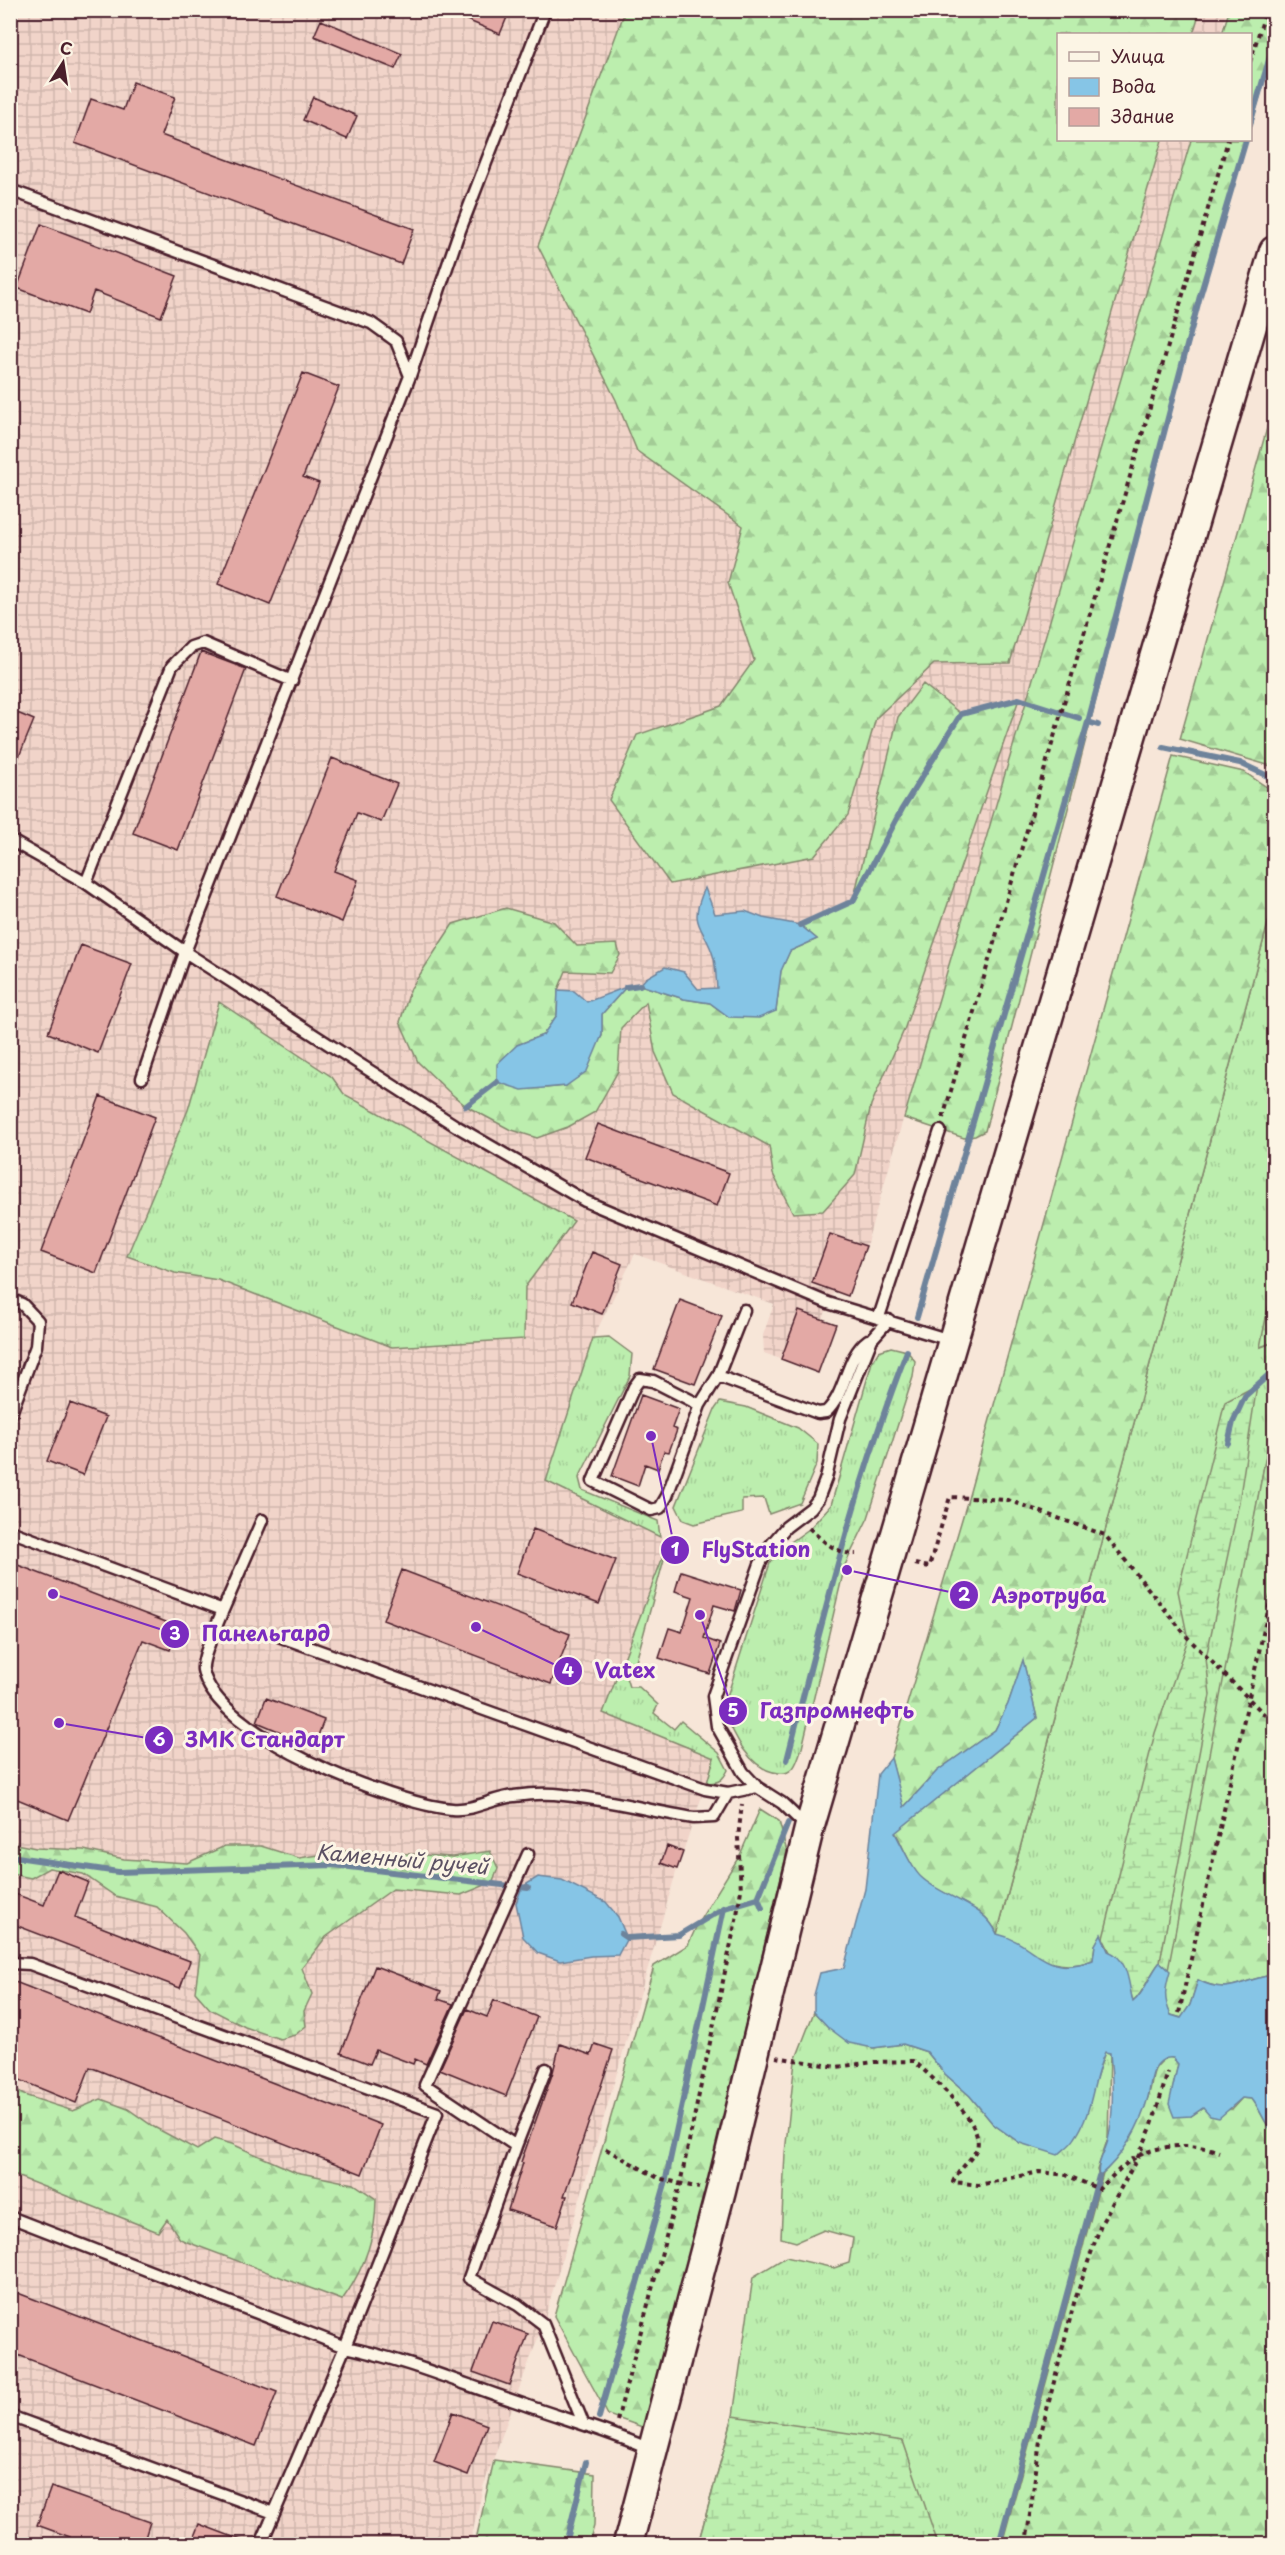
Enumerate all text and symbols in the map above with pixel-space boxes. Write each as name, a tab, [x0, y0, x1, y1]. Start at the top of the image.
north arrow	[33, 33, 93, 93]
legend	[1057, 33, 1252, 141]
text: С	[58, 34, 75, 60]
text: Улица	[1111, 42, 1165, 69]
text: Вода	[1111, 72, 1156, 99]
text: Здание	[1111, 102, 1174, 129]
callout: FlyStation	[660, 1530, 823, 1569]
text: FlyStation	[702, 1532, 810, 1564]
text: 1	[671, 1535, 680, 1562]
callout: Аэротруба	[949, 1576, 1118, 1615]
text: Аэротруба	[991, 1578, 1106, 1610]
text: 2	[958, 1580, 971, 1607]
callout: Панельгард	[160, 1614, 343, 1653]
text: Панельгард	[202, 1616, 331, 1648]
text: 3	[169, 1619, 181, 1646]
callout: Vatex	[553, 1651, 668, 1690]
text: Vatex	[595, 1653, 656, 1685]
text: 4	[562, 1656, 574, 1683]
callout: Газпромнефть	[718, 1692, 926, 1731]
text: Газпромнефть	[760, 1693, 914, 1725]
text: 5	[727, 1696, 739, 1723]
callout: ЗМК Стандарт	[144, 1720, 357, 1759]
text: ЗМК Стандарт	[185, 1722, 345, 1754]
text: 6	[153, 1725, 166, 1752]
water label: Каменный ручей	[315, 1835, 491, 1882]

